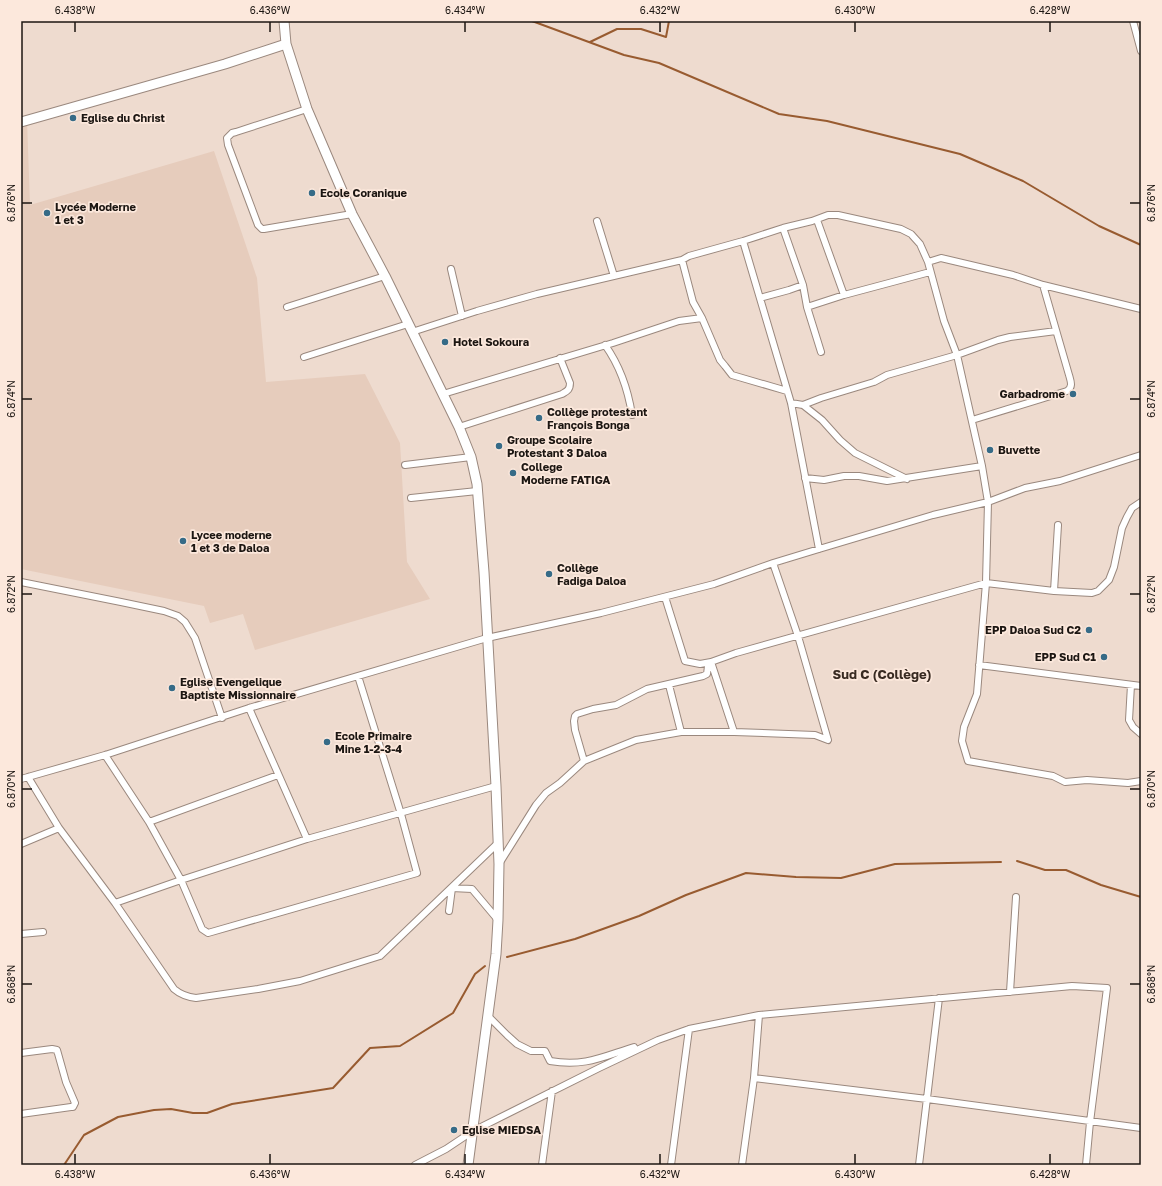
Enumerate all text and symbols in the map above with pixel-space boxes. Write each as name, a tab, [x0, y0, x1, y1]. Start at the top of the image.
text: 6.438°W	[55, 4, 96, 16]
text: 6.436°W	[250, 4, 291, 16]
text: 6.434°W	[445, 4, 485, 16]
text: 6.432°W	[640, 4, 681, 16]
text: 6.430°W	[835, 4, 876, 16]
text: 6.428°W	[1030, 4, 1071, 16]
place label: Eglise du Christ	[81, 111, 166, 124]
marker: Eglise du Christ	[68, 113, 78, 123]
text: 6.876°N	[5, 184, 17, 222]
text: 6.876°N	[1145, 184, 1157, 222]
place label: Ecole Coranique	[320, 186, 408, 199]
marker: Ecole Coranique	[307, 188, 317, 198]
place label: Lycée Moderne 1 et 3	[55, 200, 137, 226]
marker: Lycée Moderne 1 et 3	[42, 208, 52, 218]
place label: Hotel Sokoura	[453, 335, 529, 348]
marker: Hotel Sokoura	[440, 337, 450, 347]
text: 6.874°N	[5, 380, 17, 418]
text: 6.874°N	[1145, 380, 1157, 418]
place label: Garbadrome	[999, 387, 1065, 400]
marker: Garbadrome	[1068, 389, 1078, 399]
place label: Collège protestant François Bonga	[547, 405, 648, 431]
marker: Collège protestant François Bonga	[534, 413, 544, 423]
place label: Groupe Scolaire Protestant 3 Daloa	[507, 433, 607, 459]
marker: Groupe Scolaire Protestant 3 Daloa	[494, 441, 504, 451]
place label: Buvette	[998, 443, 1041, 456]
marker: Buvette	[985, 445, 995, 455]
place label: College Moderne FATIGA	[521, 460, 611, 486]
marker: College Moderne FATIGA	[508, 468, 518, 478]
place label: Lycee moderne 1 et 3 de Daloa	[191, 528, 272, 554]
marker: Lycee moderne 1 et 3 de Daloa	[178, 536, 188, 546]
place label: Collège Fadiga Daloa	[557, 561, 626, 587]
marker: Collège Fadiga Daloa	[544, 569, 554, 579]
text: 6.872°N	[5, 575, 17, 613]
text: 6.872°N	[1145, 575, 1157, 613]
place label: EPP Daloa Sud C2	[985, 623, 1081, 636]
marker: EPP Daloa Sud C2	[1084, 625, 1094, 635]
place label: EPP Sud C1	[1035, 650, 1096, 663]
marker: EPP Sud C1	[1099, 652, 1109, 662]
district label: Sud C (Collège)	[832, 666, 932, 682]
place label: Eglise Evengelique Baptiste Missionnaire	[180, 675, 297, 701]
marker: Eglise Evengelique Baptiste Missionnaire	[167, 683, 177, 693]
place label: Ecole Primaire Mine 1-2-3-4	[335, 729, 412, 755]
marker: Ecole Primaire Mine 1-2-3-4	[322, 737, 332, 747]
text: 6.870°N	[5, 770, 17, 808]
text: 6.870°N	[1145, 770, 1157, 808]
text: 6.868°N	[5, 965, 17, 1003]
text: 6.868°N	[1145, 965, 1157, 1003]
place label: Eglise MIEDSA	[462, 1123, 541, 1136]
marker: Eglise MIEDSA	[449, 1125, 459, 1135]
text: 6.438°W	[55, 1168, 96, 1180]
text: 6.436°W	[250, 1168, 291, 1180]
text: 6.434°W	[445, 1168, 485, 1180]
text: 6.432°W	[640, 1168, 681, 1180]
text: 6.430°W	[835, 1168, 876, 1180]
text: 6.428°W	[1030, 1168, 1071, 1180]

